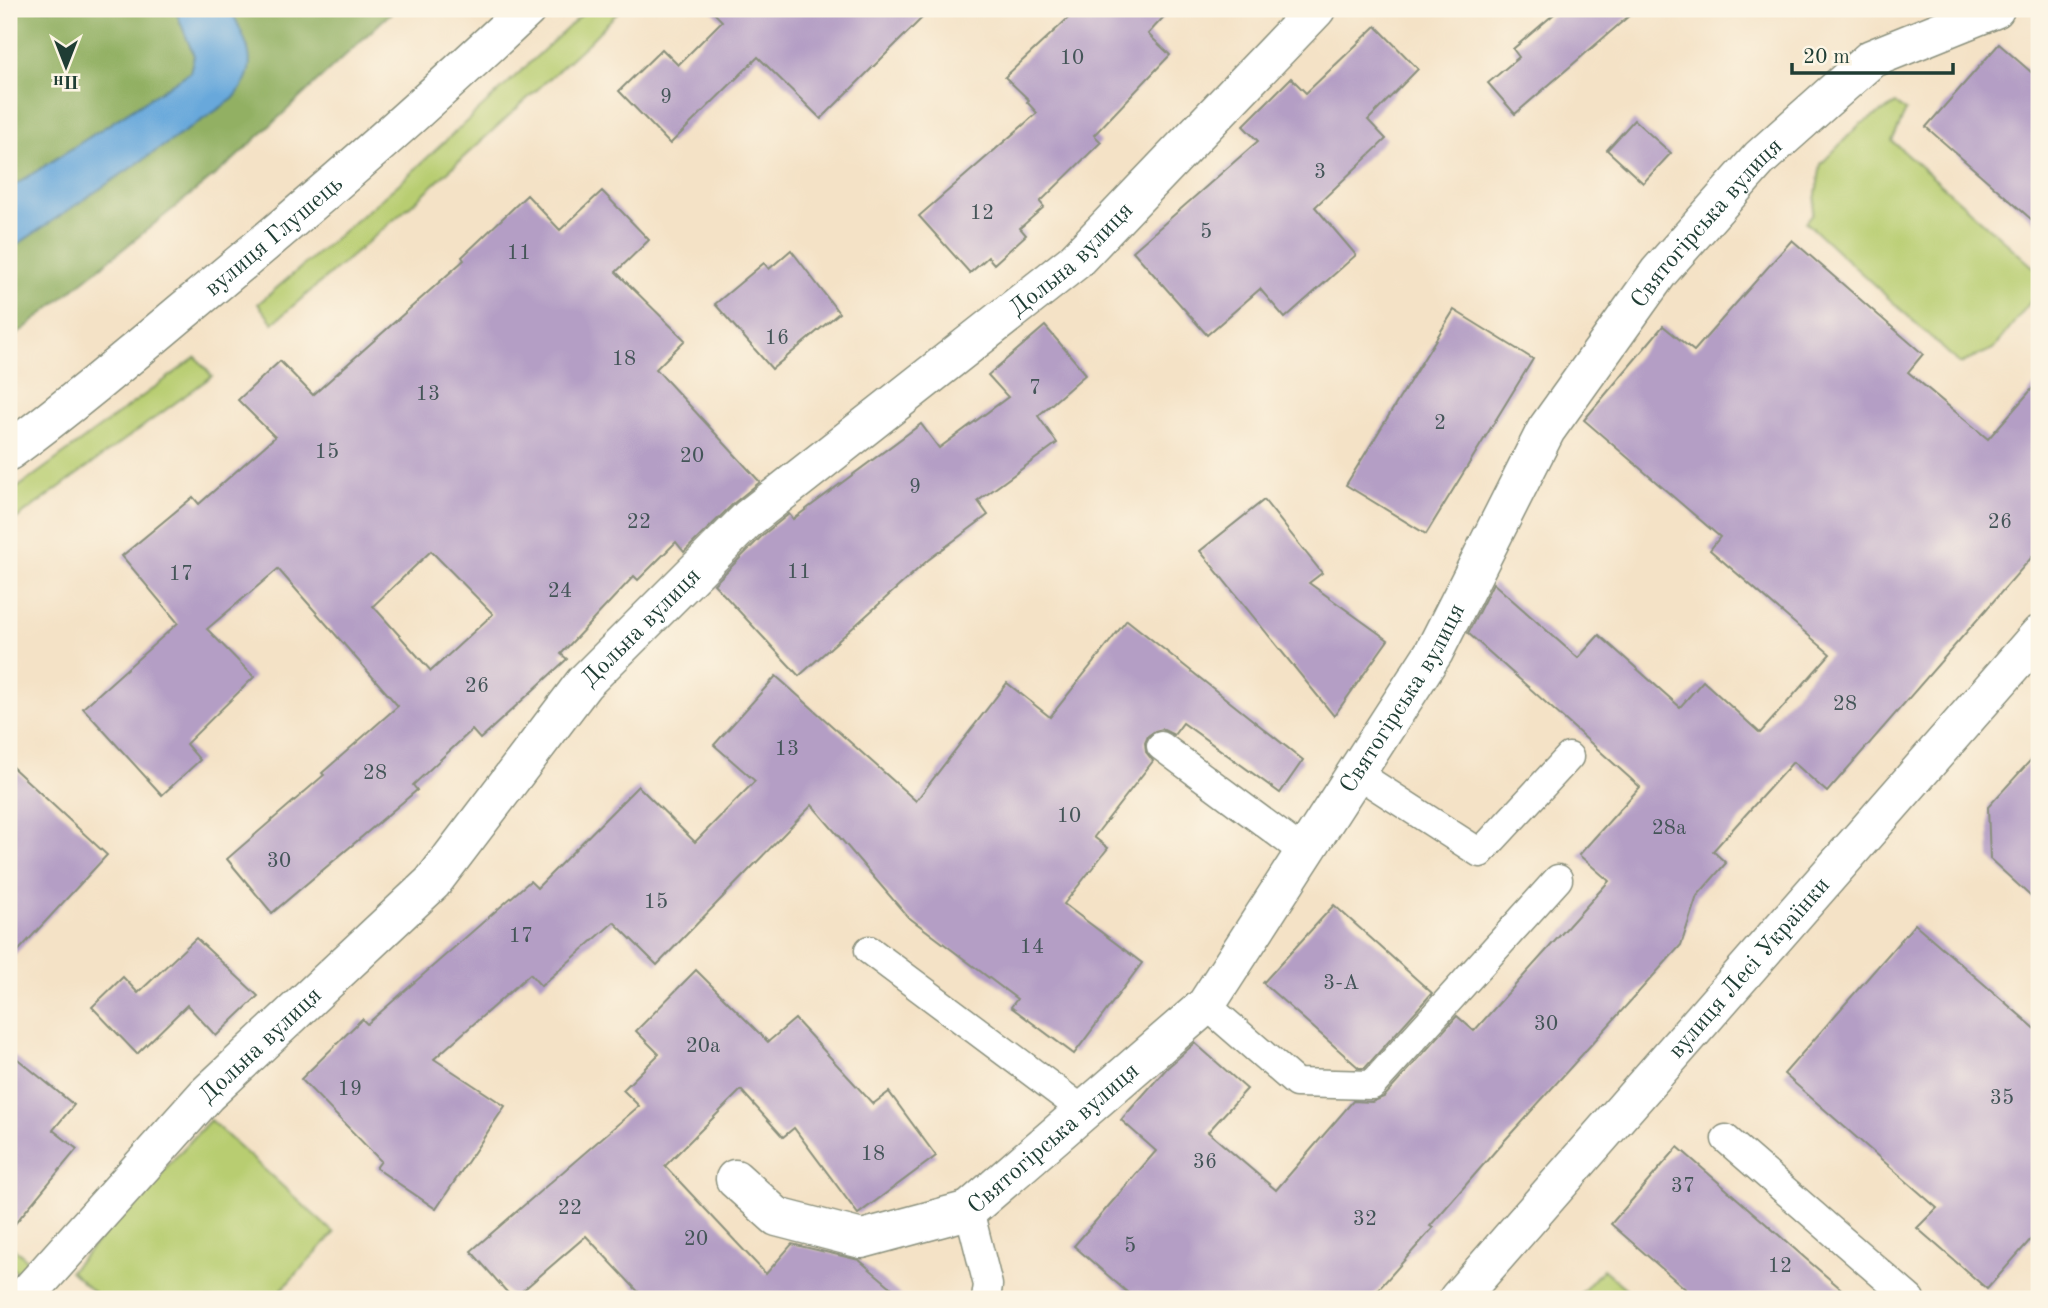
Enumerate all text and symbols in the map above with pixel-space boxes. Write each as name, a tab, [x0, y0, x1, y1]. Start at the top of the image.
north arrow	[32, 32, 102, 102]
scale bar	[1792, 32, 1954, 76]
text: 20 m	[1803, 47, 1850, 68]
house number: 10	[1060, 48, 1084, 69]
text: Пн	[53, 71, 79, 90]
house number: 9	[660, 87, 672, 108]
street label: Святогірська вулиця	[1627, 134, 1788, 313]
house number: 3	[1314, 162, 1326, 183]
street label: вулиця Глушець	[201, 172, 348, 302]
street label: Дольна вулиця	[1006, 198, 1138, 322]
house number: 12	[970, 203, 994, 224]
house number: 5	[1200, 222, 1212, 243]
house number: 11	[507, 243, 531, 264]
house number: 16	[765, 328, 789, 349]
house number: 18	[612, 349, 636, 370]
house number: 7	[1029, 378, 1041, 399]
house number: 13	[416, 384, 440, 405]
house number: 2	[1434, 413, 1446, 434]
house number: 15	[315, 442, 339, 463]
house number: 20	[680, 446, 704, 467]
house number: 9	[909, 477, 921, 498]
house number: 22	[627, 512, 651, 533]
house number: 26	[1988, 512, 2012, 533]
house number: 11	[787, 562, 811, 583]
house number: 17	[169, 564, 193, 585]
street label: Дольна вулиця	[578, 564, 706, 692]
house number: 24	[548, 581, 572, 602]
street label: Святогірська вулиця	[1336, 600, 1470, 798]
house number: 26	[465, 676, 489, 697]
house number: 28	[1833, 694, 1857, 715]
house number: 13	[775, 739, 799, 760]
house number: 28	[363, 763, 387, 784]
house number: 10	[1057, 806, 1081, 827]
house number: 28а	[1652, 818, 1686, 839]
house number: 30	[267, 851, 291, 872]
street label: вулиця Лесі Українки	[1665, 873, 1835, 1063]
house number: 15	[644, 892, 668, 913]
house number: 17	[509, 926, 533, 947]
house number: 14	[1020, 937, 1044, 958]
house number: 3-А	[1323, 973, 1359, 994]
street label: Дольна вулиця	[196, 983, 327, 1108]
house number: 30	[1534, 1014, 1558, 1035]
house number: 20а	[686, 1036, 720, 1057]
street label: Святогірська вулиця	[964, 1059, 1144, 1219]
house number: 19	[338, 1079, 362, 1100]
house number: 35	[1990, 1088, 2014, 1109]
house number: 18	[861, 1144, 885, 1165]
house number: 36	[1193, 1152, 1217, 1173]
house number: 37	[1671, 1176, 1695, 1197]
house number: 22	[558, 1198, 582, 1219]
house number: 32	[1353, 1209, 1377, 1230]
house number: 20	[684, 1229, 708, 1250]
house number: 5	[1124, 1236, 1136, 1257]
house number: 12	[1768, 1256, 1792, 1277]

